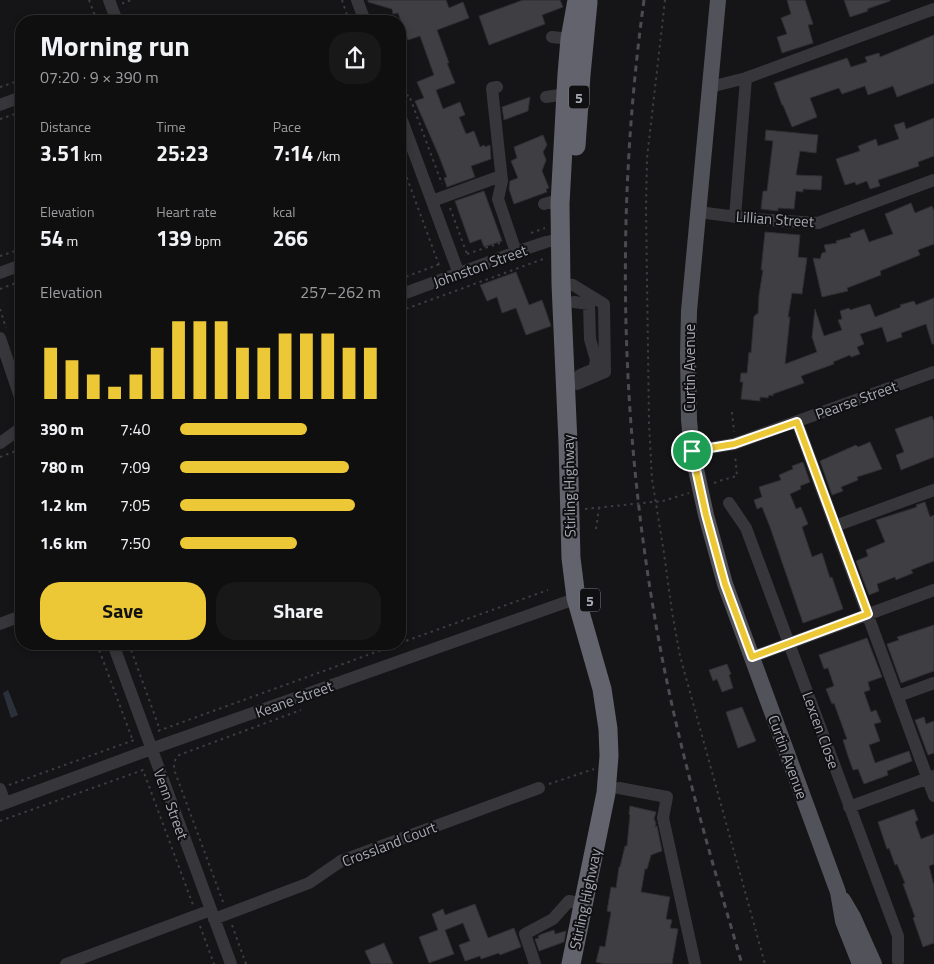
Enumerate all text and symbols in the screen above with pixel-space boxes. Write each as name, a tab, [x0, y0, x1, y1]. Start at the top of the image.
text: Morning run	[40, 24, 190, 67]
button: share	[329, 32, 381, 84]
text: 07:20 · 9 × 390 m	[40, 65, 159, 89]
road number: 5	[569, 85, 589, 108]
text: Distance	[40, 116, 91, 137]
text: Time	[156, 116, 186, 137]
text: Pace	[273, 116, 301, 137]
text: 3.51	[40, 137, 81, 169]
text: 25:23	[156, 137, 209, 169]
text: 7:14	[273, 137, 313, 169]
text: km	[81, 145, 102, 166]
text: /km	[313, 145, 341, 166]
text: Elevation	[40, 201, 94, 222]
text: Heart rate	[156, 201, 216, 222]
text: kcal	[273, 201, 296, 222]
street label: Lillian Street	[735, 205, 816, 233]
text: 54	[40, 222, 64, 254]
text: 139	[156, 222, 192, 254]
text: 266	[273, 222, 308, 254]
text: m	[64, 230, 78, 251]
text: bpm	[192, 230, 221, 251]
street label: Johnston Street	[430, 238, 531, 294]
text: Elevation	[40, 280, 102, 304]
text: 257–262 m	[300, 280, 381, 304]
street label: Curtin Avenue	[678, 324, 701, 412]
street label: Pearse Street	[812, 374, 901, 425]
text: 390 m	[40, 417, 84, 441]
text: 7:40	[120, 417, 150, 441]
pin	[671, 430, 713, 472]
street label: Stirling Highway	[557, 434, 581, 538]
icon: arrive	[678, 437, 706, 465]
text: 780 m	[40, 455, 84, 479]
text: 7:09	[120, 455, 150, 479]
text: 1.2 km	[40, 493, 87, 517]
text: 7:05	[120, 493, 150, 517]
text: 1.6 km	[40, 531, 87, 555]
text: 7:50	[120, 531, 150, 555]
button: Save	[40, 582, 206, 640]
button: Share	[216, 582, 381, 640]
road number: 5	[580, 588, 600, 612]
street label: Keane Street	[252, 674, 337, 724]
street label: Lexcen Close	[796, 688, 846, 772]
street label: Curtin Avenue	[762, 712, 814, 802]
street label: Venn Street	[148, 765, 195, 843]
street label: Crossland Court	[338, 815, 440, 873]
street label: Stirling Highway	[563, 846, 607, 952]

